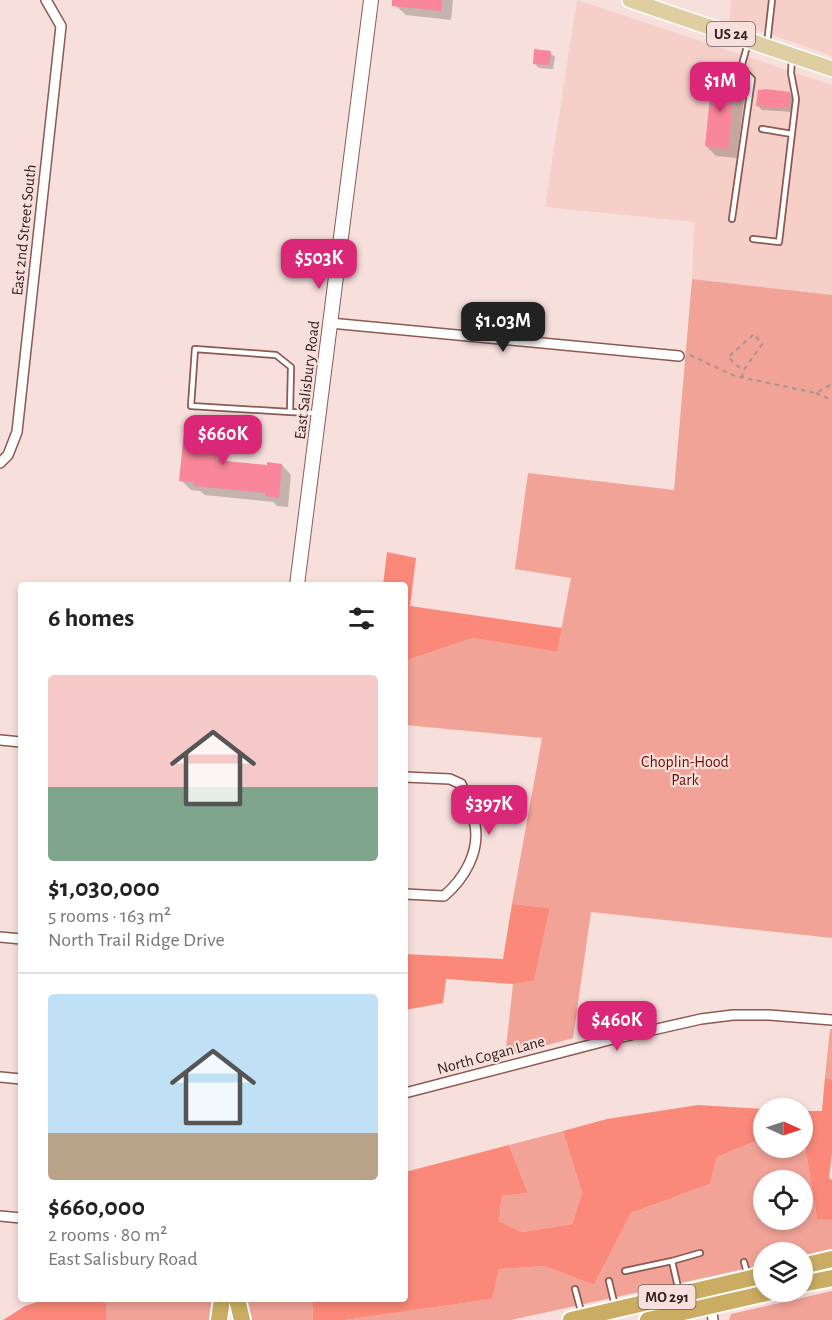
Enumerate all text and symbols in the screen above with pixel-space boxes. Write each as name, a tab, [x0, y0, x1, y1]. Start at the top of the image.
road number: US 24	[707, 22, 755, 46]
pin: $1M	[691, 62, 749, 113]
text: $1M	[704, 71, 736, 91]
street label: East 2nd Street South	[9, 164, 39, 296]
pin: $503K	[277, 239, 361, 290]
text: $503K	[295, 248, 343, 268]
pin: $1.03M	[454, 302, 552, 353]
text: $1.03M	[475, 311, 531, 331]
street label: East Salisbury Road	[292, 320, 323, 441]
pin: $660K	[181, 415, 265, 466]
text: $660K	[198, 424, 248, 444]
icon: filters	[345, 602, 378, 635]
text: 6 homes	[48, 605, 134, 631]
icon: home	[159, 714, 267, 822]
park label: Choplin-Hood Park	[641, 754, 729, 788]
pin: $397K	[447, 785, 531, 836]
text: $397K	[465, 794, 513, 814]
text: $1,030,000	[48, 875, 160, 901]
text: 5 rooms · 163 m²	[48, 906, 171, 926]
text: North Trail Ridge Drive	[48, 930, 225, 950]
pin: $460K	[575, 1001, 659, 1052]
text: $460K	[592, 1010, 642, 1030]
icon: home	[159, 1033, 267, 1141]
street label: North Cogan Lane	[436, 1033, 546, 1077]
north arrow	[753, 1098, 813, 1158]
map controls	[753, 1098, 813, 1302]
button: locate	[753, 1170, 813, 1230]
text: $660,000	[48, 1194, 145, 1220]
text: 2 rooms · 80 m²	[48, 1225, 167, 1245]
button: layers	[753, 1242, 813, 1302]
text: East Salisbury Road	[48, 1249, 198, 1269]
road number: MO 291	[638, 1285, 696, 1309]

